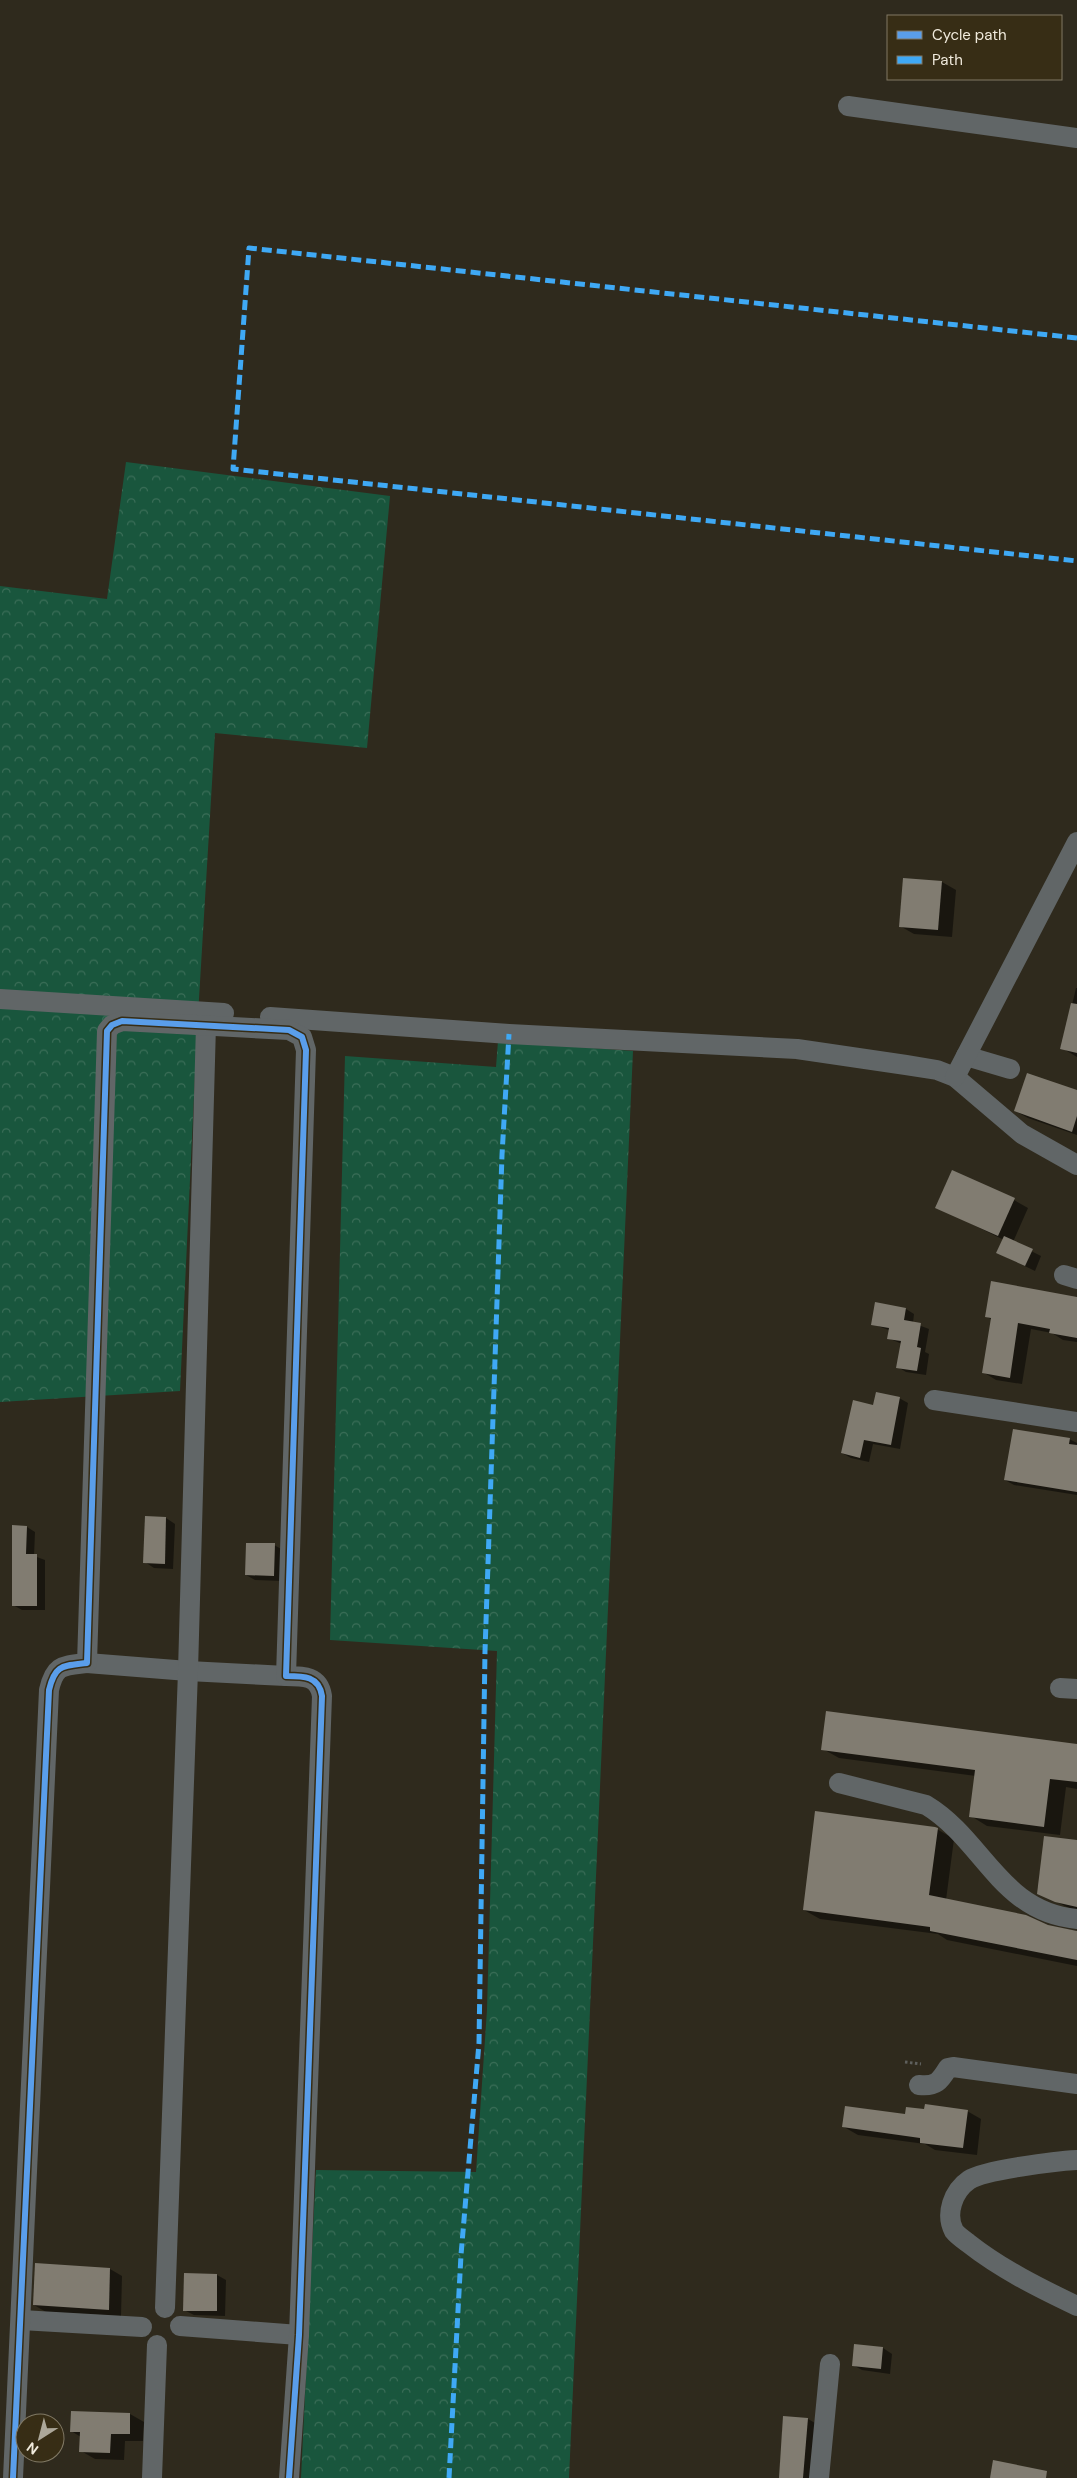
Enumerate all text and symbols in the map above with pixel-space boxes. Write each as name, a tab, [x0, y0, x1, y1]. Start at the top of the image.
legend	[887, 15, 1062, 80]
text: Cycle path	[932, 25, 1007, 45]
text: Path	[932, 50, 963, 70]
north arrow	[15, 2413, 65, 2463]
text: N	[23, 2438, 42, 2459]

